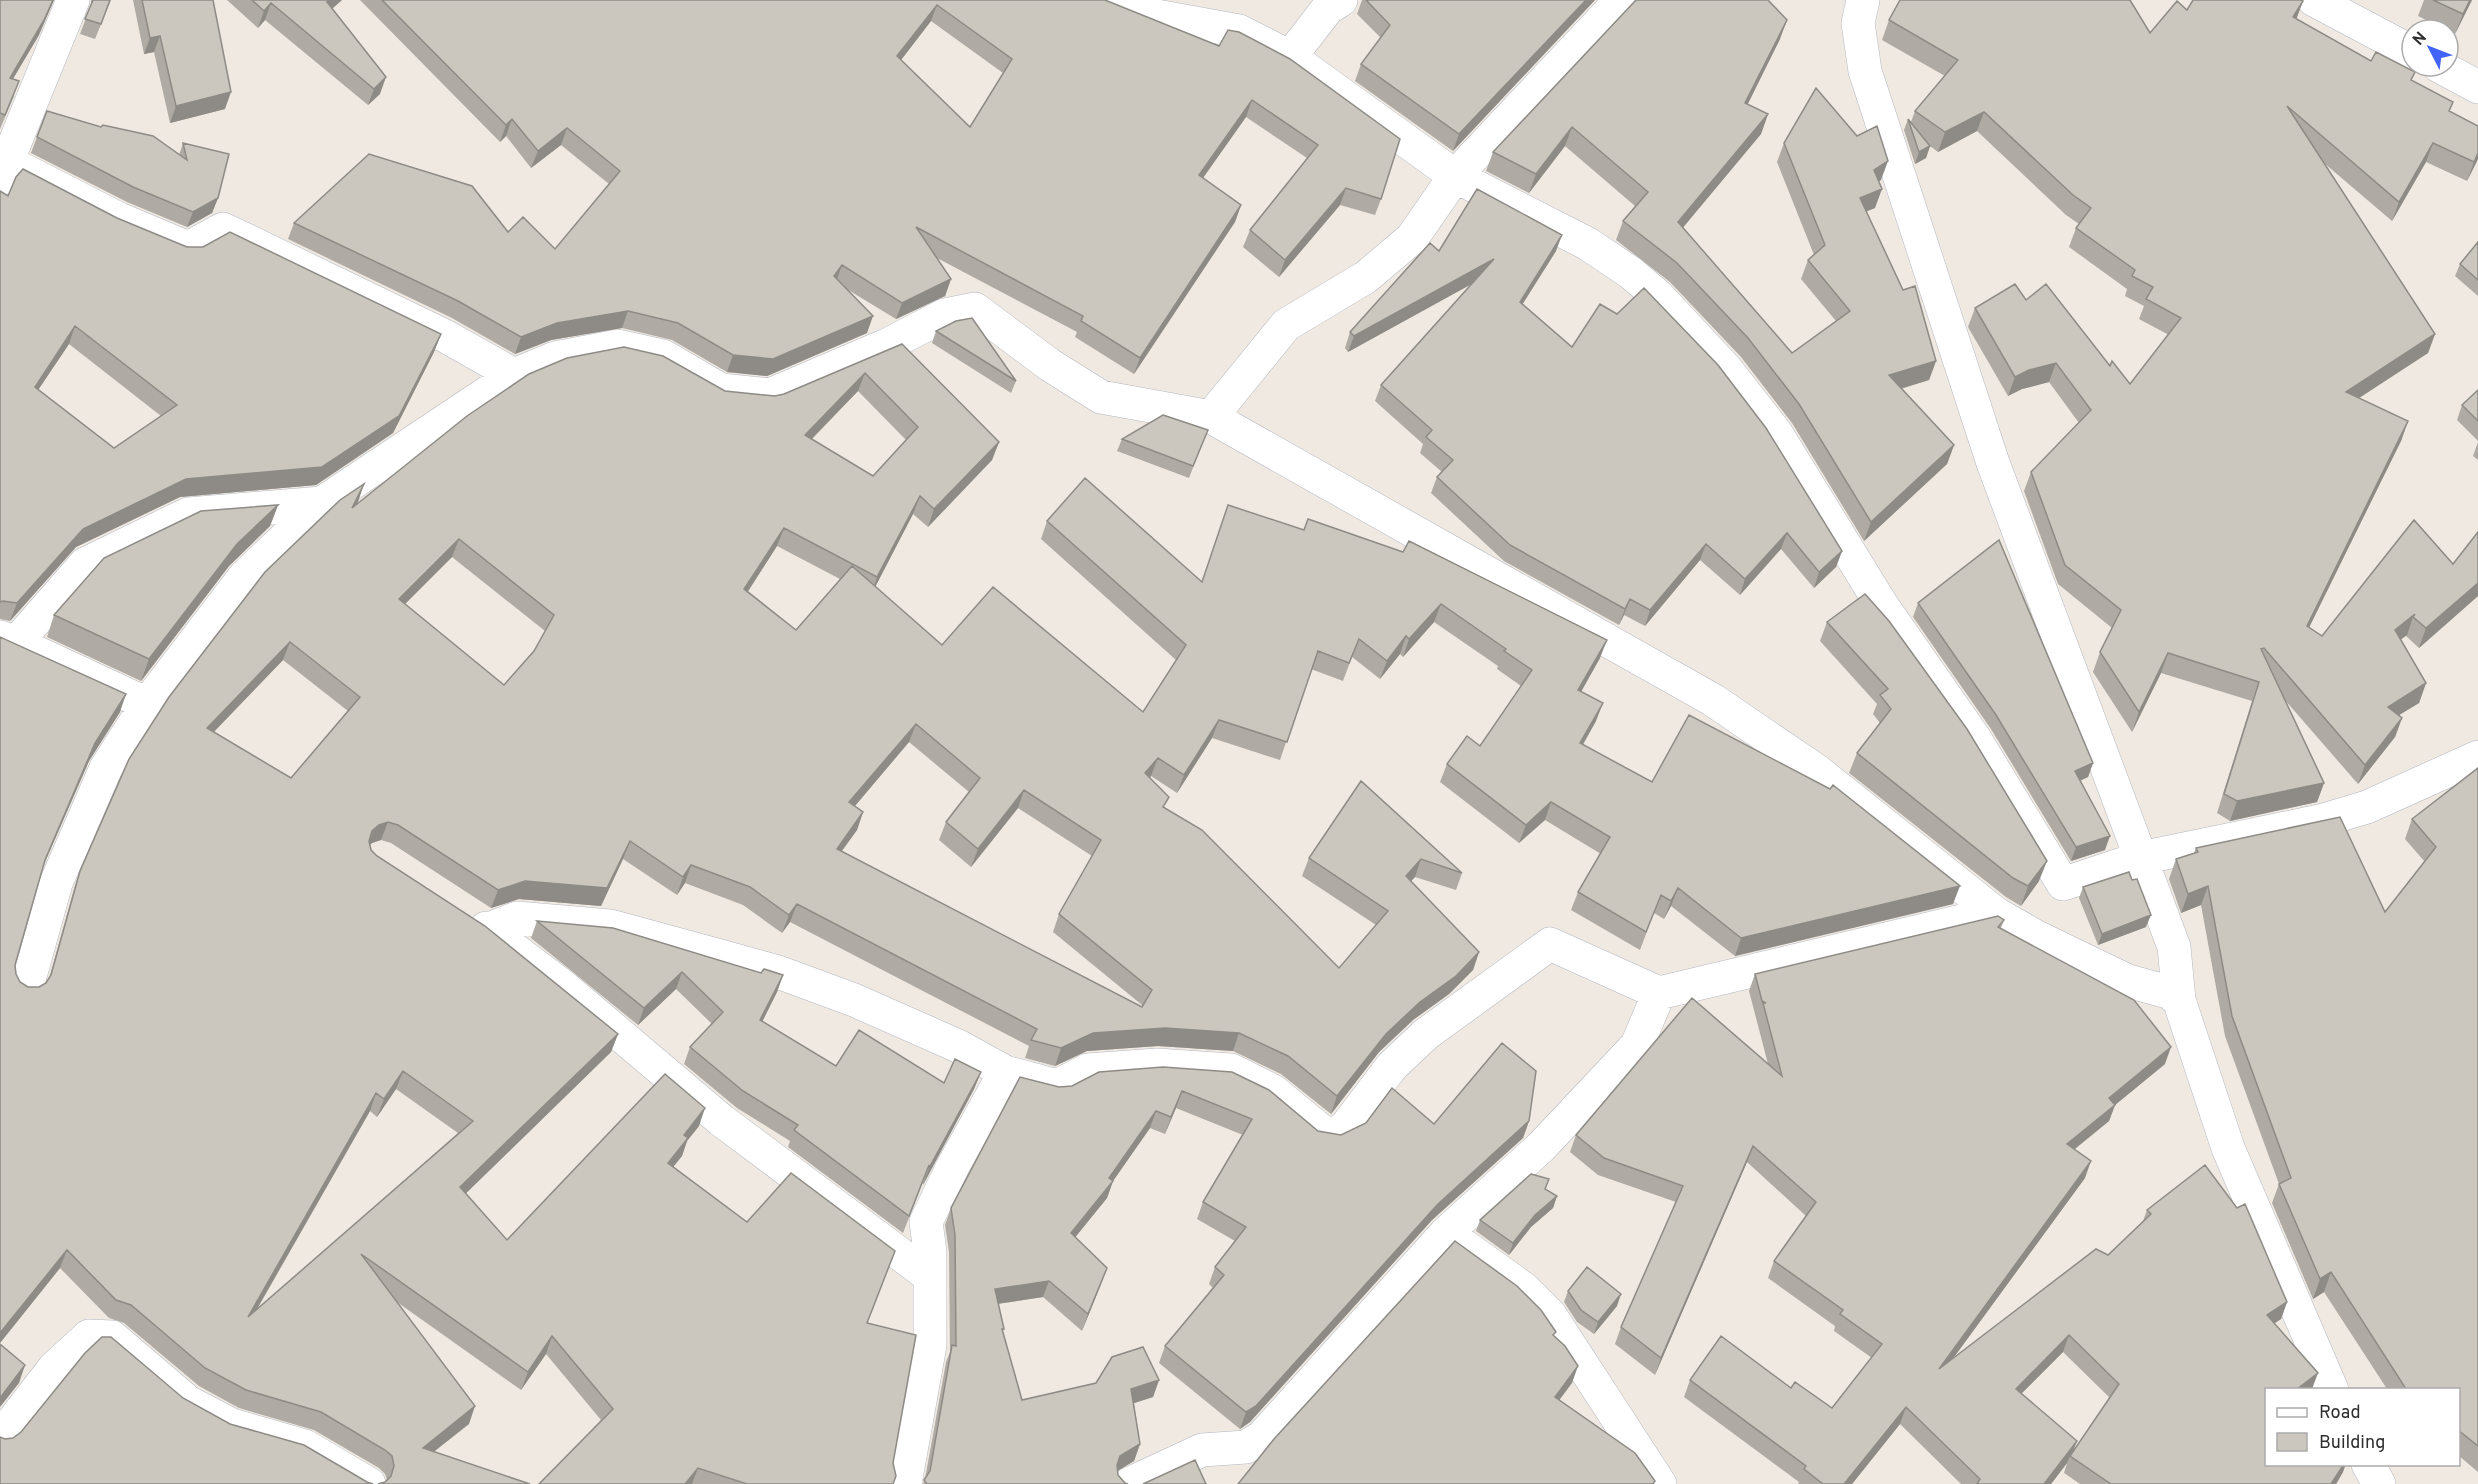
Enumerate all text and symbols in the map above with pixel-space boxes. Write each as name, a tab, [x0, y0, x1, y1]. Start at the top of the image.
north arrow	[2400, 18, 2460, 78]
text: N	[2409, 28, 2432, 50]
legend	[2265, 1388, 2460, 1466]
text: Road	[2319, 1402, 2361, 1425]
text: Building	[2319, 1432, 2385, 1455]

